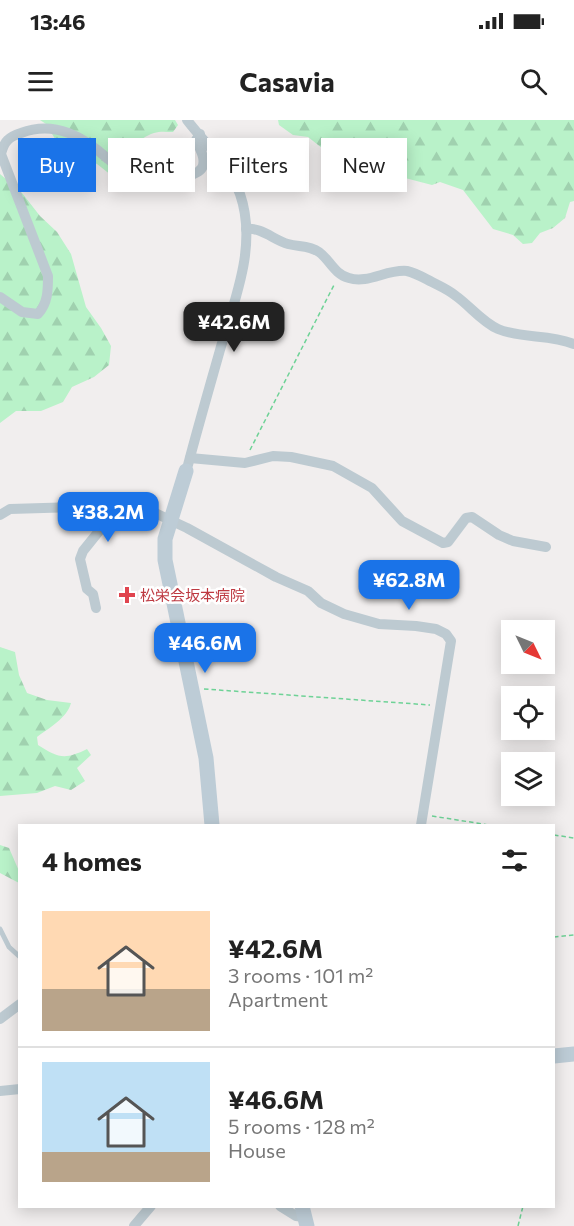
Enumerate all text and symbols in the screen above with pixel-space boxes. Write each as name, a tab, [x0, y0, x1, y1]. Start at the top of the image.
text: 13:46	[30, 8, 86, 35]
icon: menu	[24, 65, 57, 98]
text: Casavia	[239, 65, 335, 98]
icon: search	[517, 65, 550, 98]
chip: Buy	[18, 138, 96, 192]
chip: Rent	[108, 138, 195, 192]
chip: Filters	[207, 138, 309, 192]
chip: New	[321, 138, 407, 192]
pin: ¥42.6M	[185, 302, 283, 353]
text: ¥42.6M	[197, 309, 271, 333]
pin: ¥38.2M	[59, 492, 157, 543]
text: ¥38.2M	[72, 499, 144, 523]
pin: ¥62.8M	[360, 560, 458, 611]
text: ¥62.8M	[372, 567, 446, 591]
marker: 松栄会坂本病院	[118, 586, 136, 604]
place label: 松栄会坂本病院	[140, 586, 245, 604]
north arrow	[501, 620, 555, 674]
map controls	[501, 620, 555, 806]
pin: ¥46.6M	[156, 623, 254, 674]
text: ¥46.6M	[168, 630, 242, 654]
button: locate	[501, 686, 555, 740]
button: layers	[501, 752, 555, 806]
icon: filters	[498, 844, 531, 877]
text: 4 homes	[42, 845, 142, 876]
text: ¥42.6M	[228, 932, 323, 963]
icon: home	[90, 935, 162, 1007]
text: 3 rooms · 101 m²	[228, 963, 373, 987]
text: Apartment	[228, 987, 328, 1011]
text: ¥46.6M	[228, 1083, 324, 1114]
icon: home	[90, 1086, 162, 1158]
text: 5 rooms · 128 m²	[228, 1114, 375, 1138]
text: House	[228, 1138, 286, 1162]

